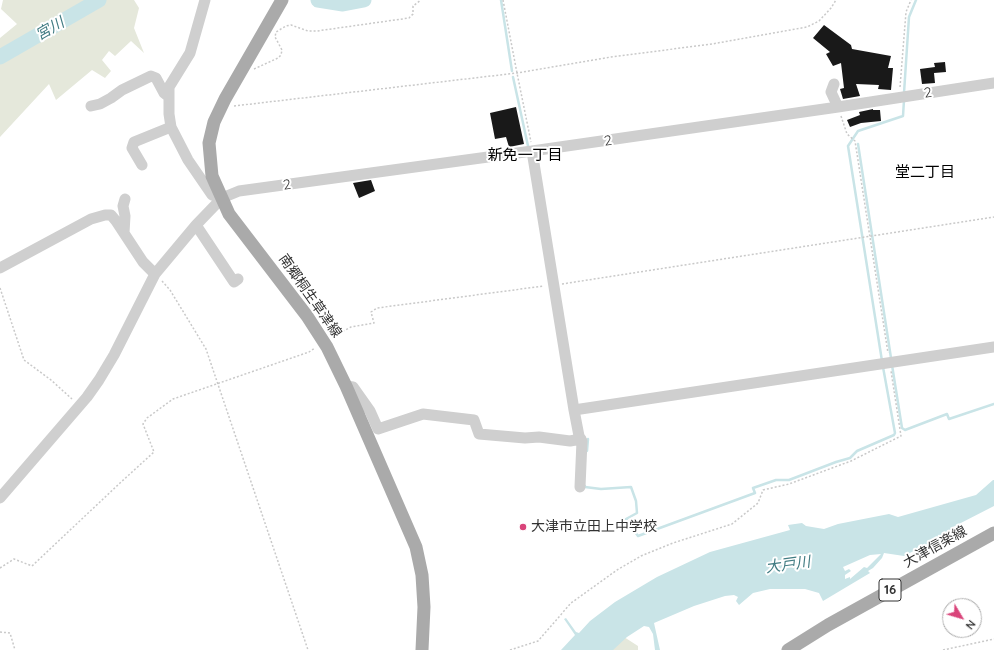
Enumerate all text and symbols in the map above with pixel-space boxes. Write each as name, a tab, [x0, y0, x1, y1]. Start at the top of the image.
water label: 宮川	[33, 14, 67, 44]
street label: 2	[923, 84, 933, 102]
street label: 2	[603, 132, 613, 150]
district label: 新免一丁目	[488, 146, 562, 164]
district label: 堂二丁目	[895, 163, 955, 181]
street label: 2	[282, 176, 292, 194]
street label: 南郷桐生草津線	[275, 251, 345, 341]
place label: 大津市立田上中学校	[531, 519, 657, 535]
marker: 大津市立田上中学校	[518, 522, 528, 532]
street label: 大津信楽線	[900, 523, 970, 571]
water label: 大戸川	[764, 553, 812, 577]
road number: 16	[879, 579, 901, 601]
north arrow	[942, 598, 982, 638]
text: N	[963, 617, 979, 632]

